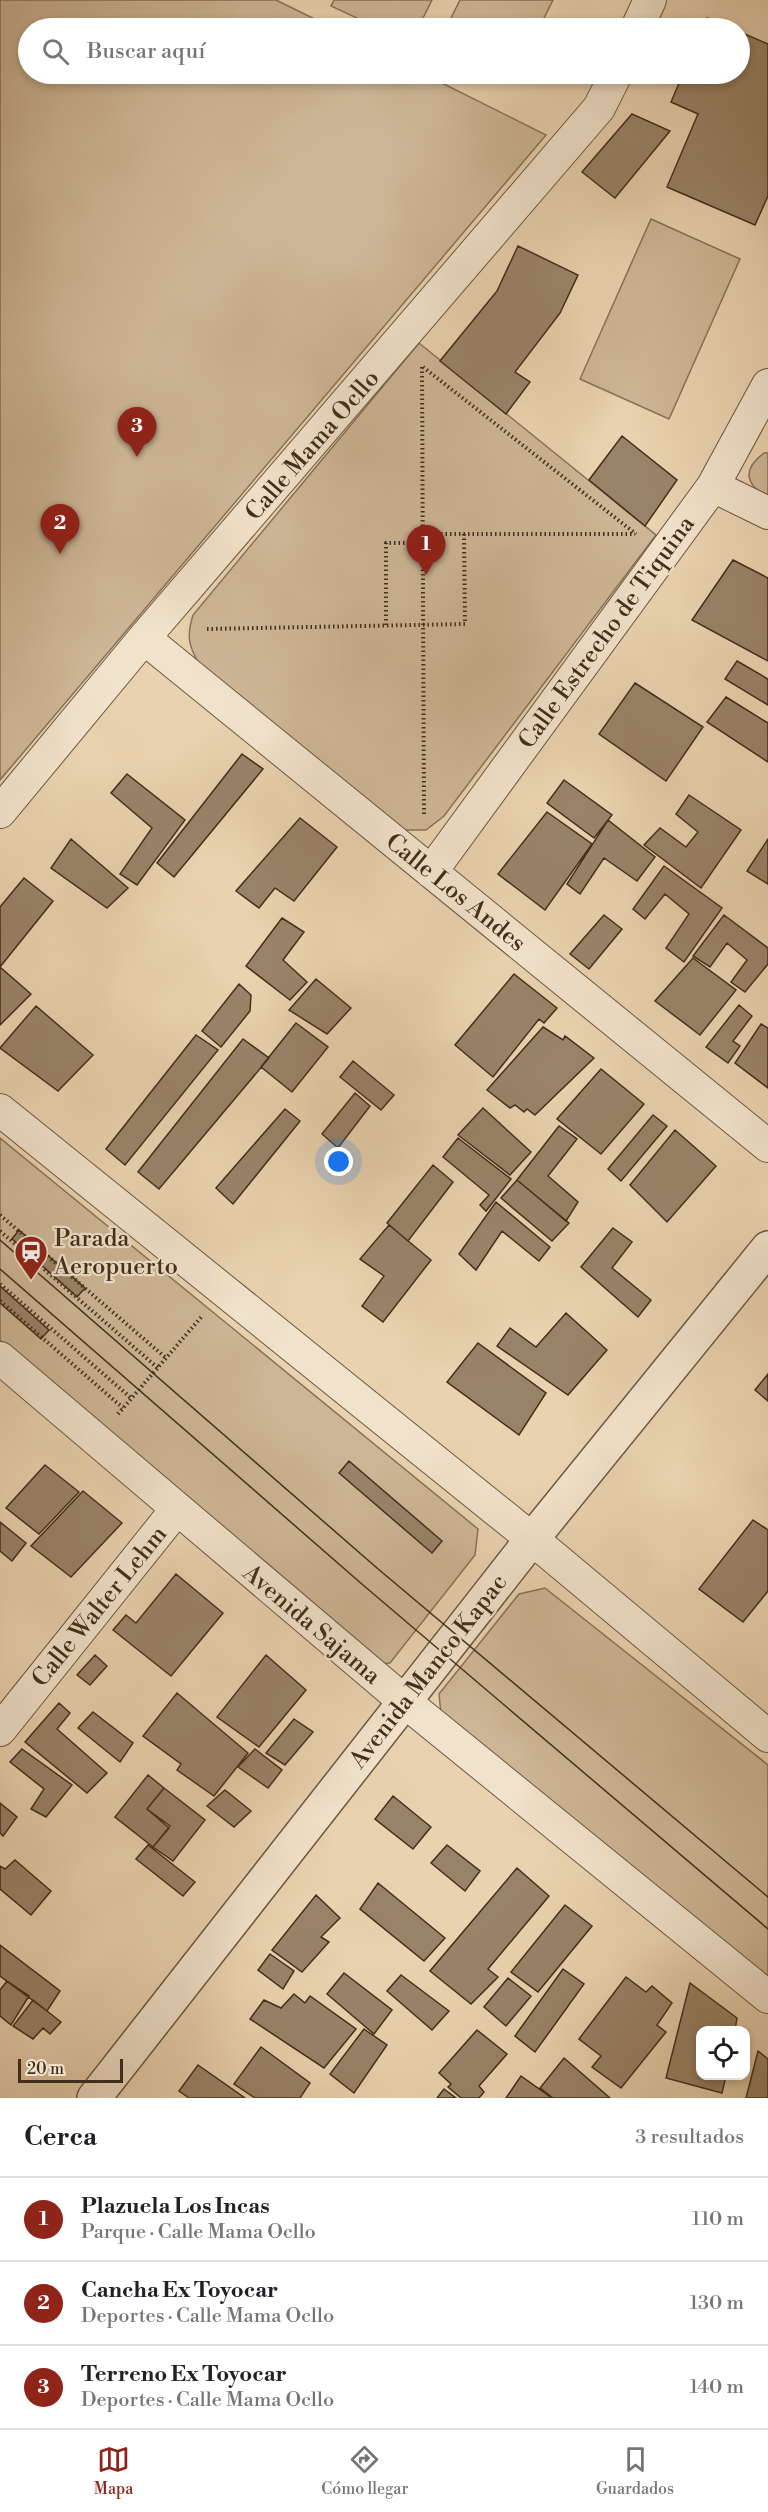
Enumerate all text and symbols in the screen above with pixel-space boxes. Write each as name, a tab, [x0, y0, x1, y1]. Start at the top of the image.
search box	[18, 18, 750, 84]
icon: search	[39, 35, 72, 68]
text: Buscar aquí	[87, 38, 205, 65]
street label: Calle Mama Ocllo	[239, 364, 386, 527]
pin: 3	[118, 408, 156, 457]
pin: 2	[40, 504, 80, 554]
street label: Calle Estrecho de Tiquina	[512, 509, 702, 755]
pin: 1	[406, 526, 446, 575]
street label: Calle Los Andes	[379, 827, 532, 958]
your location	[324, 1147, 353, 1176]
place label: Parada Aeropuerto	[53, 1224, 178, 1282]
station icon: Parada Aeropuerto	[13, 1234, 49, 1281]
street label: Calle Walter Lehm	[26, 1520, 174, 1693]
street label: Avenida Sajama	[235, 1558, 387, 1692]
street label: Avenida Manco Kapac	[343, 1568, 514, 1776]
map controls	[696, 2026, 750, 2080]
button: locate	[696, 2026, 750, 2080]
scale bar	[18, 2056, 123, 2084]
text: 20 m	[27, 2059, 64, 2079]
text: Cerca	[24, 2121, 97, 2153]
text: 3 resultados	[635, 2125, 744, 2150]
text: Plazuela Los Incas	[81, 2193, 270, 2220]
text: 1	[39, 2207, 48, 2232]
text: 110 m	[692, 2207, 744, 2232]
text: Parque · Calle Mama Ocllo	[81, 2220, 316, 2245]
text: Cancha Ex Toyocar	[81, 2277, 278, 2304]
text: 2	[37, 2291, 50, 2316]
text: 130 m	[689, 2291, 744, 2316]
text: Deportes · Calle Mama Ocllo	[81, 2304, 334, 2329]
text: Terreno Ex Toyocar	[81, 2361, 287, 2388]
text: 3	[37, 2375, 50, 2400]
text: 140 m	[689, 2375, 744, 2400]
text: Deportes · Calle Mama Ocllo	[81, 2388, 334, 2413]
tab: Mapa	[94, 2443, 133, 2499]
tab: Cómo llegar	[321, 2443, 408, 2499]
tab: Guardados	[596, 2443, 674, 2499]

